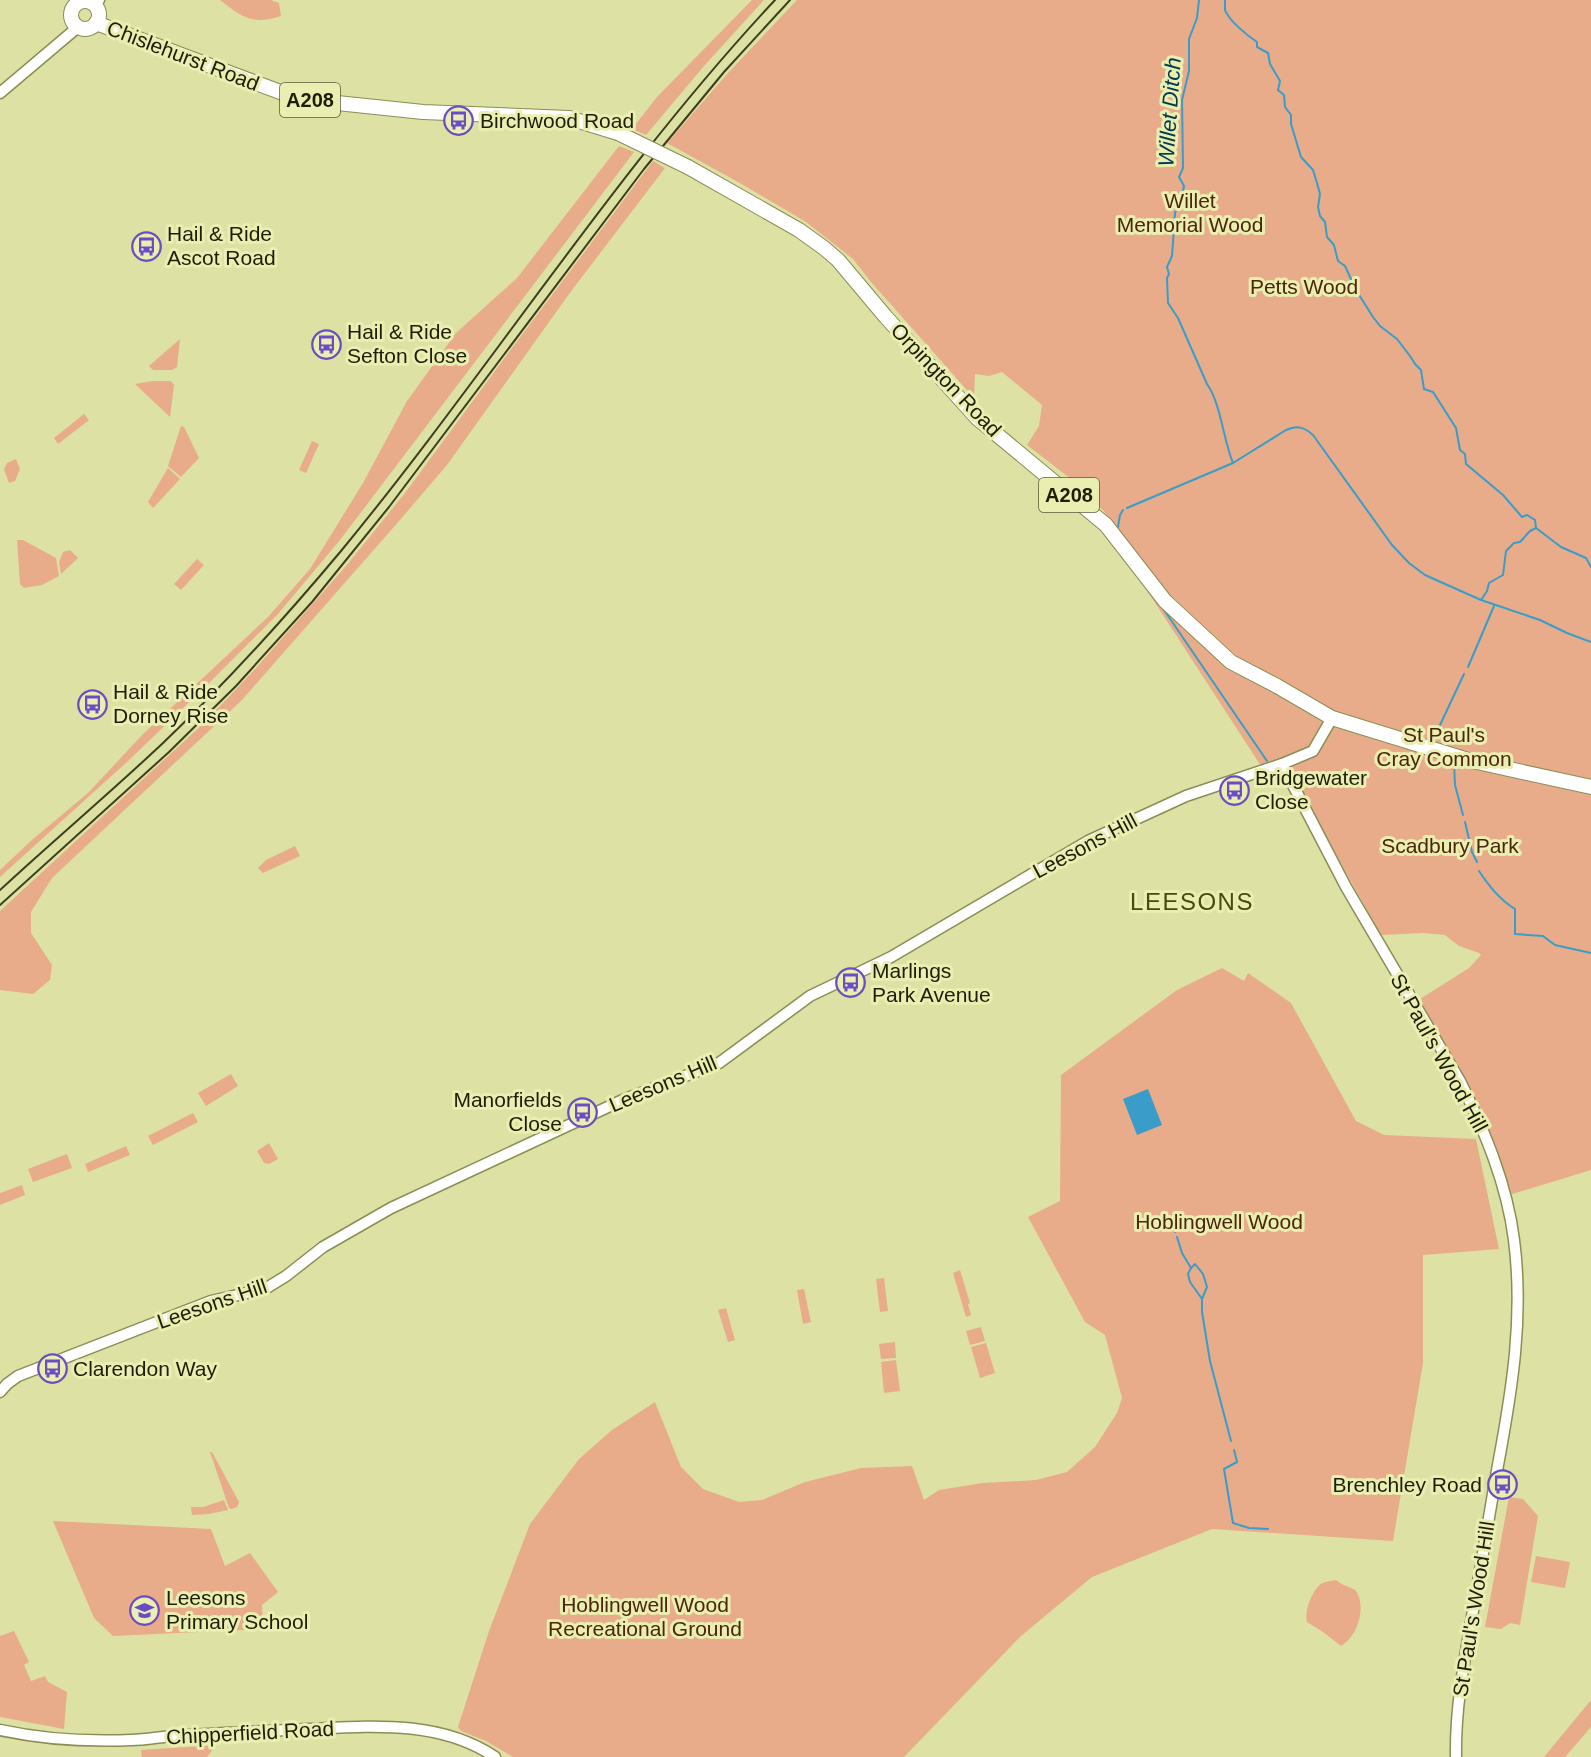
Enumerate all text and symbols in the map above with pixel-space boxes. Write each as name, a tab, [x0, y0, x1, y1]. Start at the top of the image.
street label: Chislehurst Road	[104, 16, 262, 95]
water label: Willet Ditch	[1153, 56, 1186, 168]
road number: A208	[280, 83, 340, 117]
bus stop icon: Birchwood Road	[443, 105, 475, 137]
place label: Birchwood Road	[480, 109, 634, 132]
park label: Willet Memorial Wood	[1117, 189, 1263, 236]
place label: Hail & Ride Ascot Road	[167, 222, 276, 269]
bus stop icon: Hail & Ride Ascot Road	[130, 230, 162, 262]
park label: Petts Wood	[1250, 275, 1358, 298]
street label: Orpington Road	[887, 318, 1006, 441]
place label: Hail & Ride Sefton Close	[347, 320, 467, 367]
bus stop icon: Hail & Ride Sefton Close	[310, 328, 342, 360]
road number: A208	[1039, 478, 1099, 512]
place label: Hail & Ride Dorney Rise	[113, 680, 229, 727]
bus stop icon: Hail & Ride Dorney Rise	[76, 688, 108, 720]
park label: St Paul's Cray Common	[1376, 723, 1512, 770]
place label: Bridgewater Close	[1255, 766, 1367, 813]
bus stop icon: Bridgewater Close	[1218, 774, 1250, 806]
street label: Leesons Hill	[1029, 809, 1141, 883]
park label: Scadbury Park	[1381, 834, 1519, 857]
district label: LEESONS	[1130, 888, 1254, 915]
place label: Marlings Park Avenue	[872, 959, 991, 1006]
bus stop icon: Marlings Park Avenue	[835, 967, 867, 999]
street label: St Paul's Wood Hill	[1386, 970, 1493, 1136]
street label: Leesons Hill	[606, 1051, 720, 1116]
place label: Manorfields Close	[453, 1088, 562, 1135]
bus stop icon: Manorfields Close	[567, 1096, 599, 1128]
park label: Hoblingwell Wood	[1135, 1210, 1303, 1233]
street label: Leesons Hill	[154, 1274, 270, 1333]
bus stop icon: Clarendon Way	[36, 1353, 68, 1385]
place label: Clarendon Way	[73, 1357, 217, 1380]
bus stop icon: Brenchley Road	[1487, 1469, 1519, 1501]
place label: Brenchley Road	[1333, 1473, 1482, 1496]
street label: St Paul's Wood Hill	[1448, 1519, 1499, 1698]
place label: Leesons Primary School	[166, 1586, 308, 1633]
park label: Hoblingwell Wood Recreational Ground	[548, 1593, 742, 1640]
school or university icon: Leesons Primary School	[129, 1594, 161, 1626]
street label: Chipperfield Road	[165, 1717, 335, 1748]

